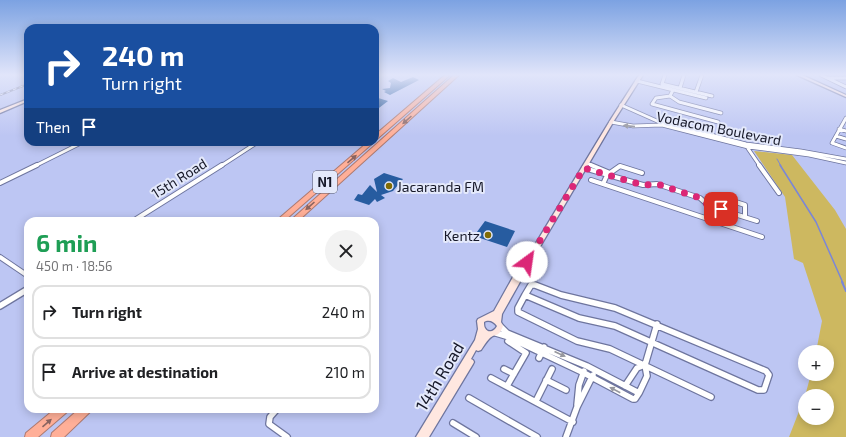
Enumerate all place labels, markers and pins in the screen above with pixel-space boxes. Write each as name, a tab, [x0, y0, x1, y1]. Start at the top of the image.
place label: Jacaranda FM	[397, 178, 484, 195]
marker: Jacaranda FM	[384, 181, 394, 191]
pin	[704, 192, 738, 226]
place label: Kentz	[444, 227, 480, 244]
marker: Kentz	[483, 230, 493, 240]

